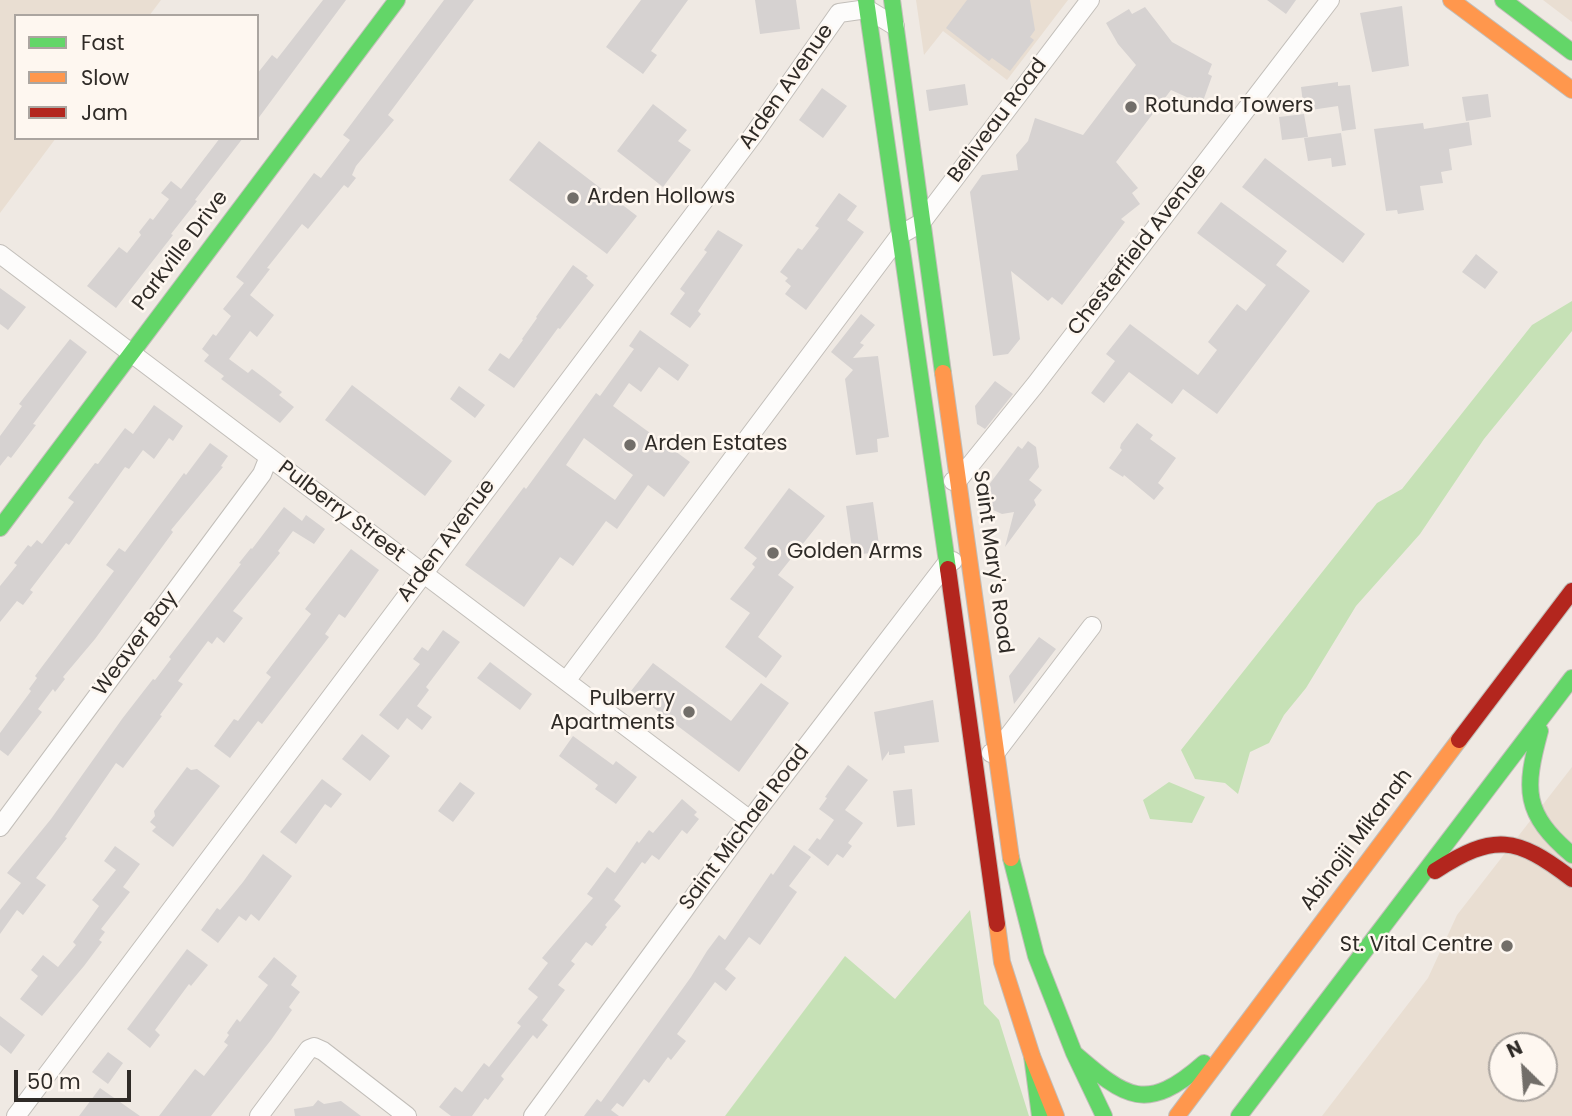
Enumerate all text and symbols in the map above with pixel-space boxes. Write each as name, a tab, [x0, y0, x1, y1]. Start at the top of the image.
legend	[14, 14, 259, 140]
street label: Arden Avenue	[734, 20, 840, 154]
text: Fast	[81, 28, 124, 57]
street label: Beliveau Road	[943, 54, 1053, 188]
text: Slow	[81, 63, 129, 92]
place label: Rotunda Towers	[1145, 94, 1314, 120]
text: Jam	[81, 98, 128, 127]
marker: Rotunda Towers	[1123, 99, 1139, 115]
street label: Chesterfield Avenue	[1063, 159, 1213, 341]
place label: Arden Hollows	[587, 185, 735, 211]
street label: Parkville Drive	[128, 186, 234, 316]
marker: Arden Hollows	[565, 190, 581, 206]
place label: Arden Estates	[644, 432, 787, 458]
marker: Arden Estates	[622, 437, 638, 453]
street label: Pulberry Street	[272, 456, 410, 568]
street label: Saint Mary's Road	[967, 469, 1017, 655]
street label: Arden Avenue	[393, 475, 501, 607]
place label: Golden Arms	[787, 540, 923, 566]
marker: Golden Arms	[765, 545, 781, 561]
street label: Weaver Bay	[88, 587, 184, 701]
place label: Pulberry Apartments	[550, 687, 675, 737]
marker: Pulberry Apartments	[681, 704, 697, 720]
street label: Saint Michael Road	[675, 740, 815, 916]
street label: Abinojii Mikanah	[1296, 764, 1418, 916]
place label: St. Vital Centre	[1340, 933, 1493, 959]
marker: St. Vital Centre	[1499, 938, 1515, 954]
north arrow	[1488, 1032, 1558, 1102]
text: N	[1503, 1034, 1527, 1065]
scale bar	[18, 1056, 135, 1100]
text: 50 m	[27, 1067, 81, 1096]

